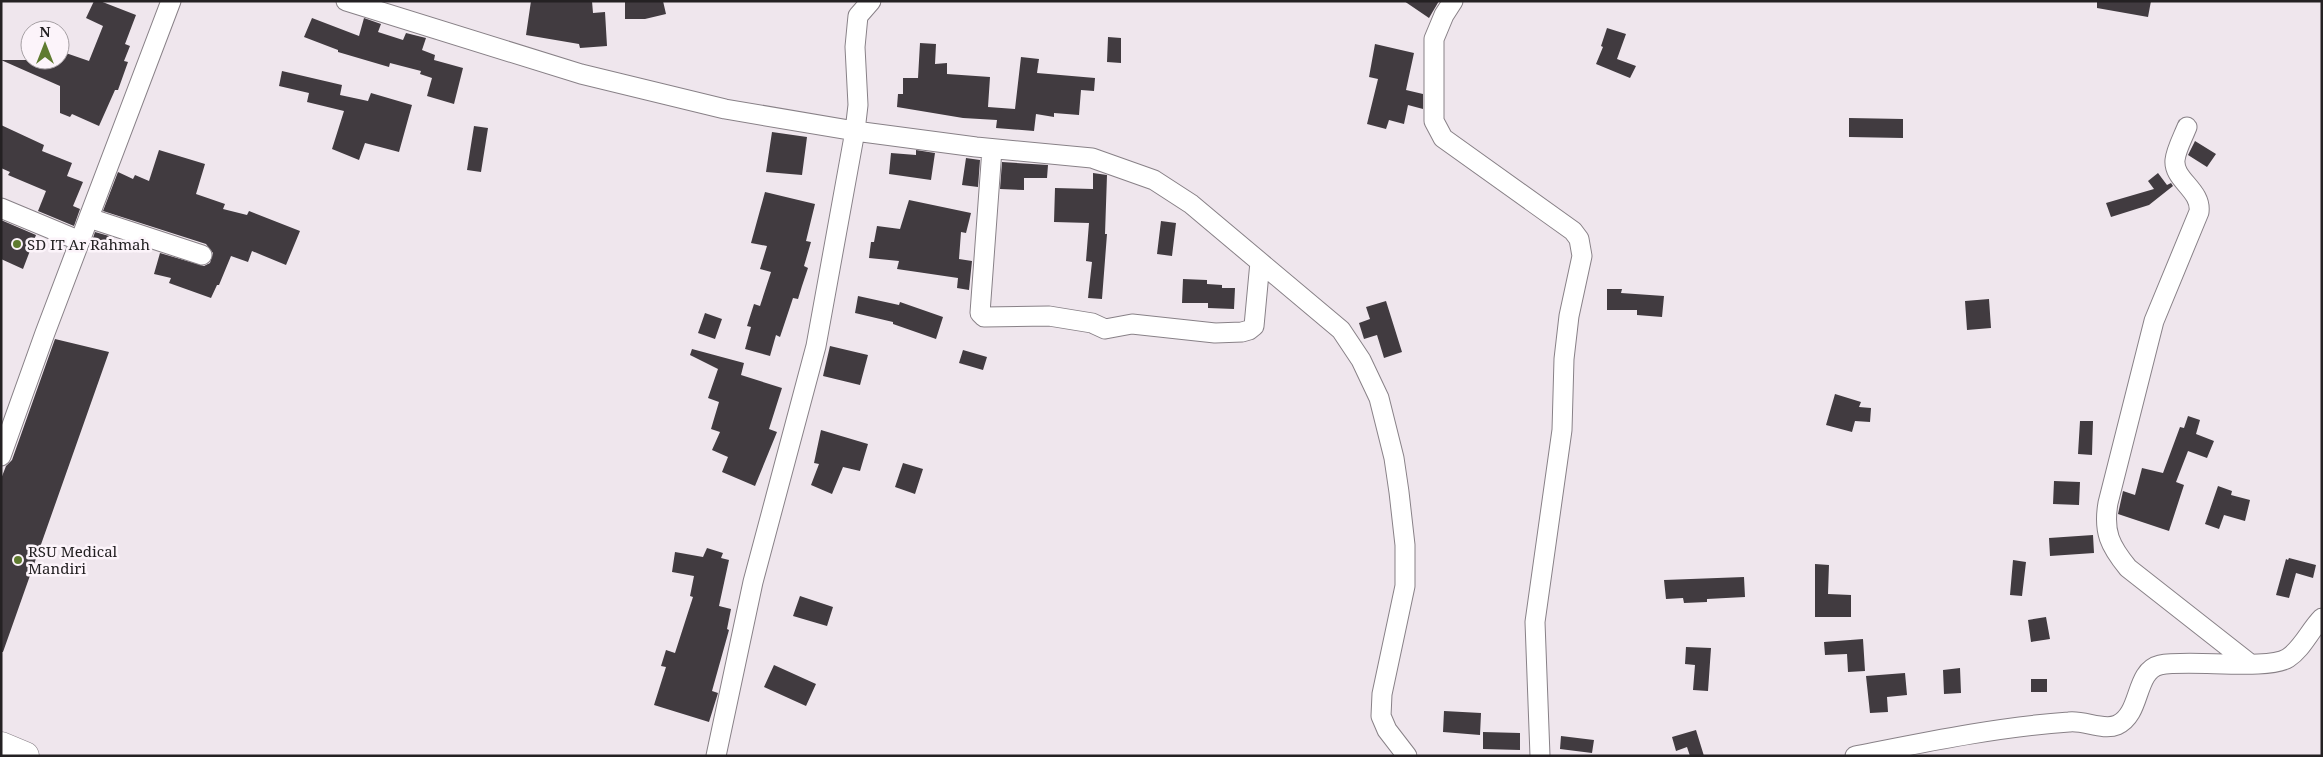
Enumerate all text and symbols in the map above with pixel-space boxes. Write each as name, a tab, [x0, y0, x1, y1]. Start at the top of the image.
north arrow	[20, 20, 70, 70]
text: N	[39, 22, 51, 41]
place label: SD IT Ar Rahmah	[27, 234, 151, 254]
marker: SD IT Ar Rahmah	[11, 238, 23, 250]
place label: RSU Medical Mandiri	[28, 541, 118, 578]
marker: RSU Medical Mandiri	[12, 554, 24, 566]

